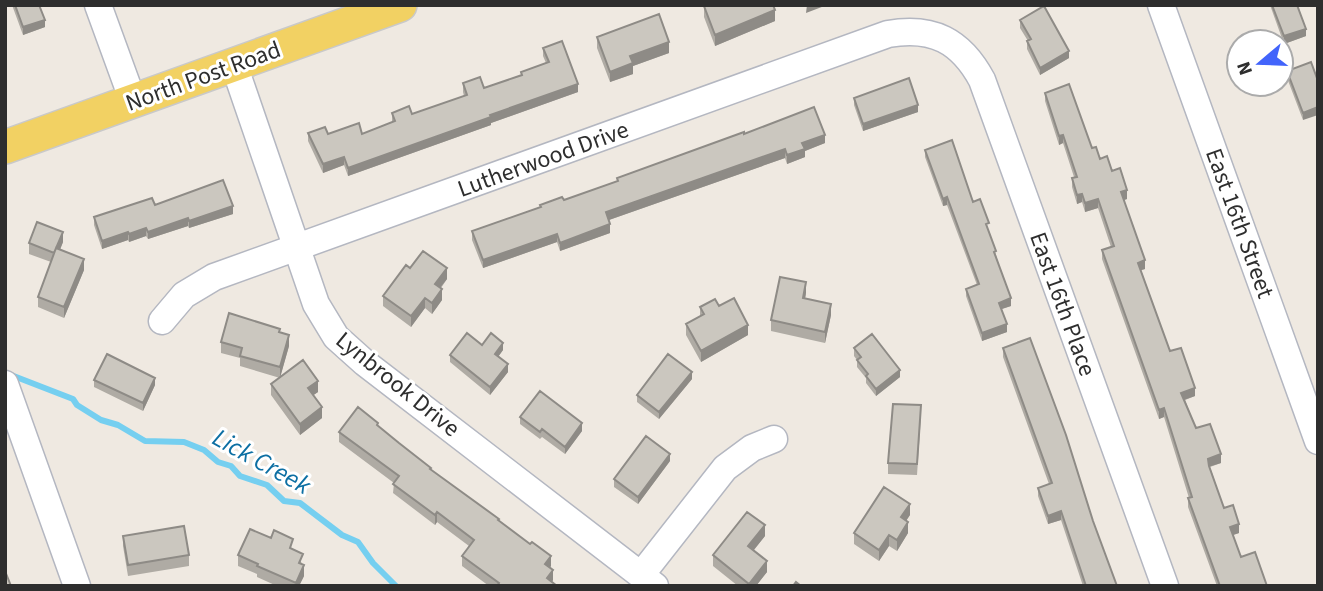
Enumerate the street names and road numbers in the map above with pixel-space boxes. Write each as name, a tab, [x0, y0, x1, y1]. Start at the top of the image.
street label: North Post Road	[121, 32, 286, 121]
street label: Lutherwood Drive	[453, 112, 634, 207]
street label: East 16th Street	[1196, 143, 1283, 303]
street label: East 16th Place	[1020, 227, 1105, 381]
street label: Lynbrook Drive	[328, 323, 467, 446]

